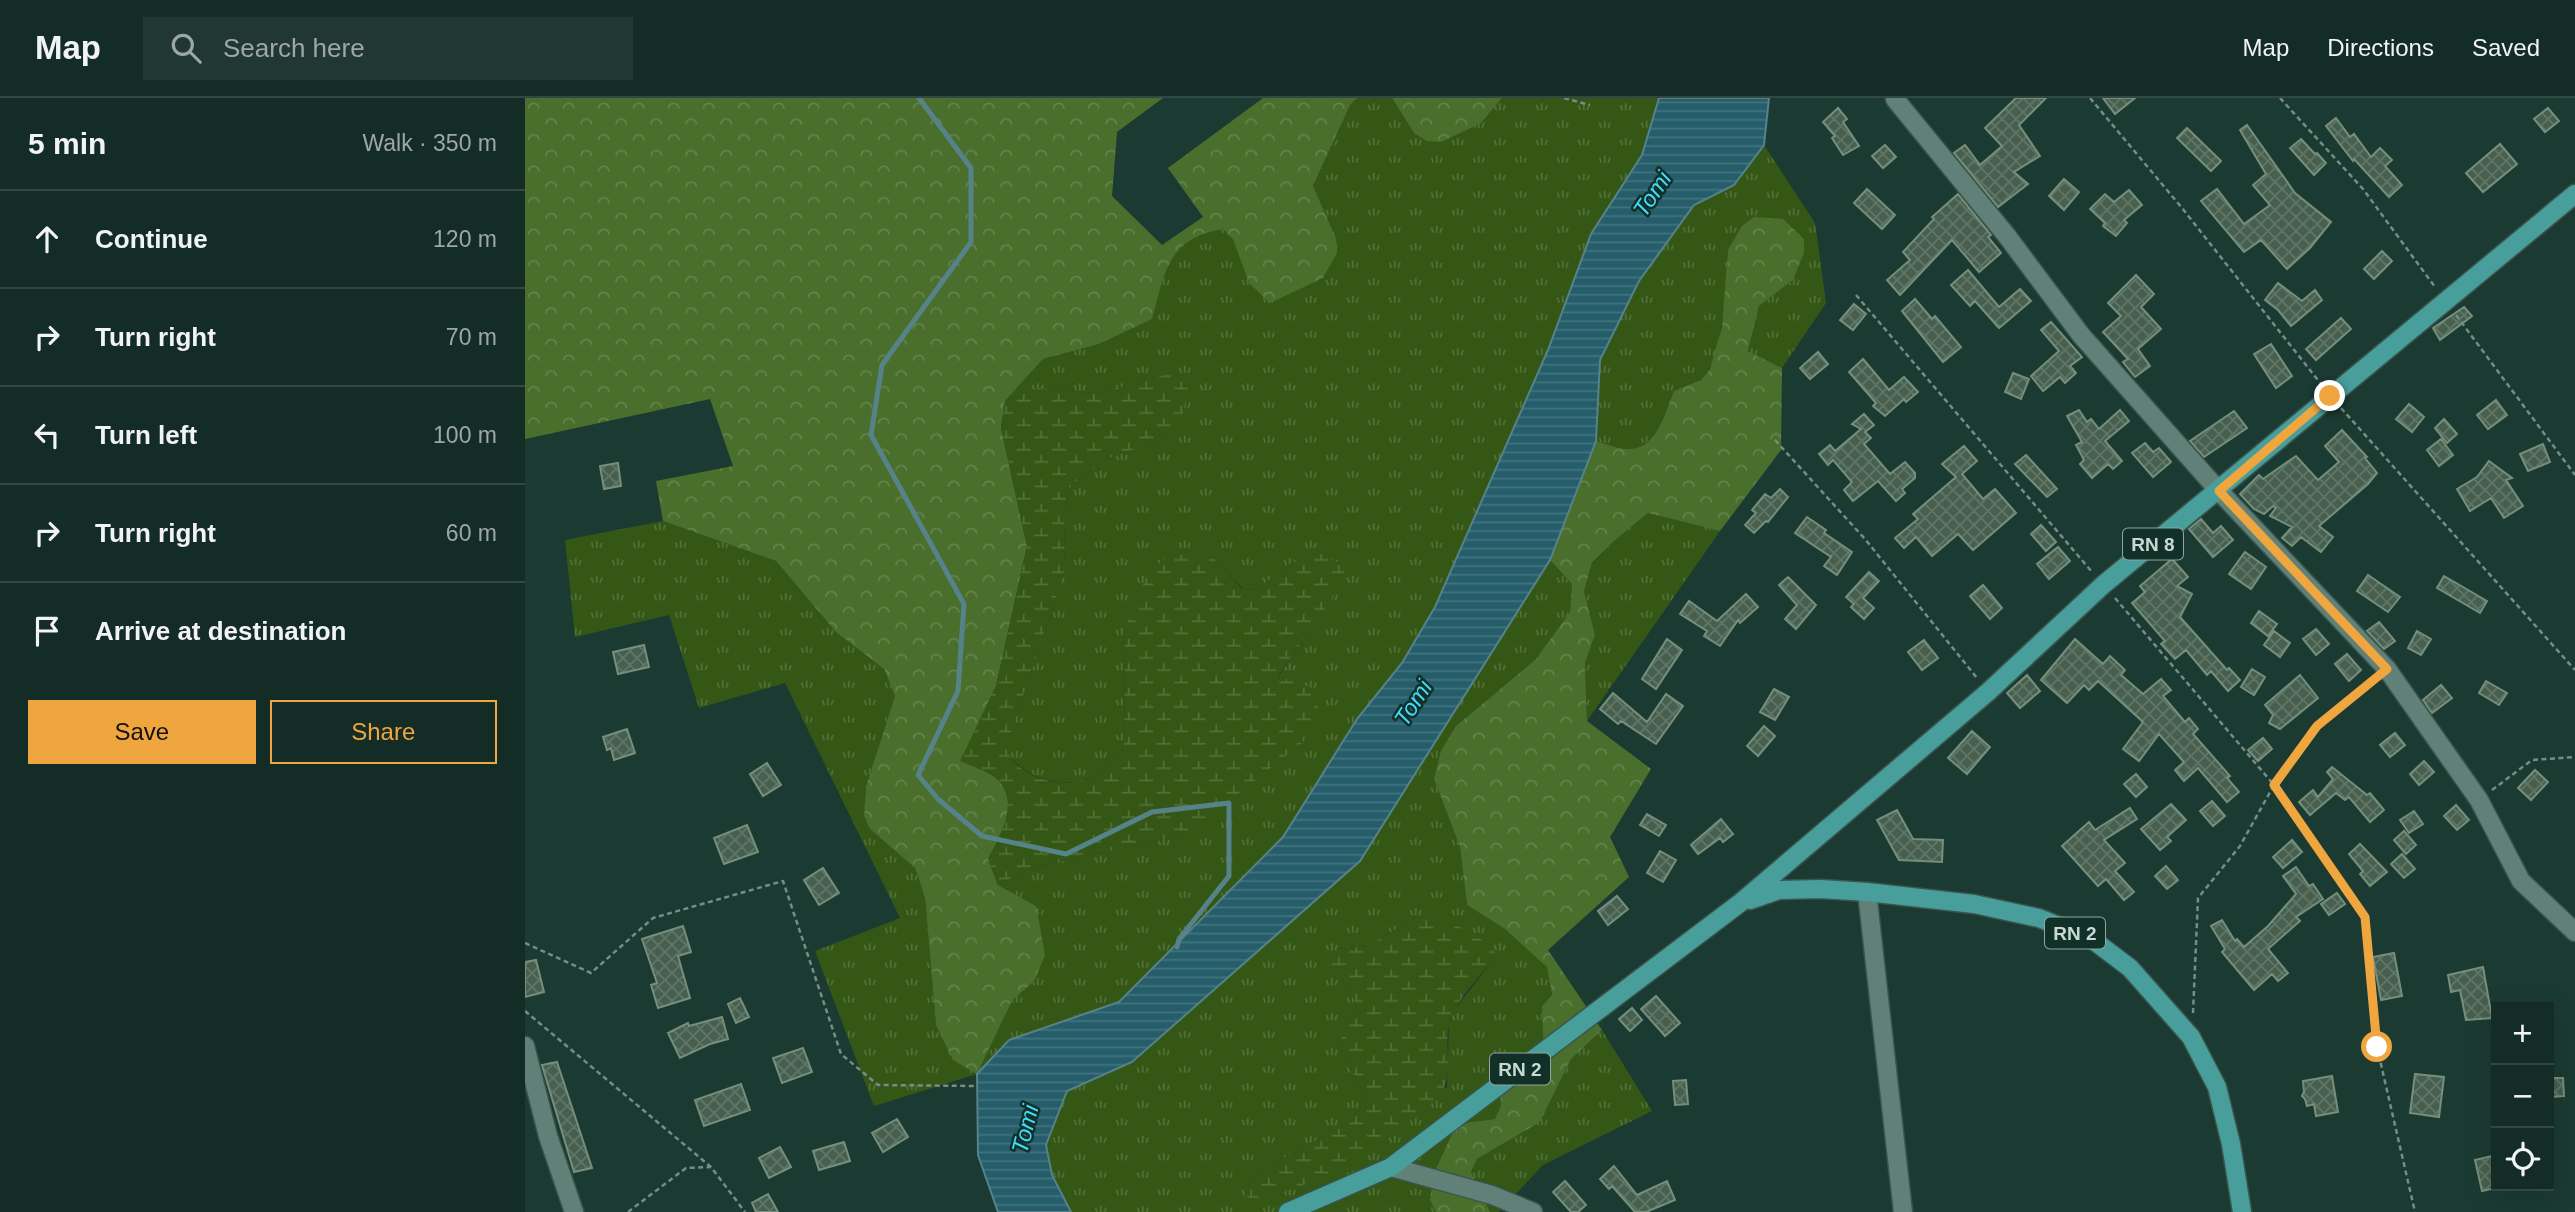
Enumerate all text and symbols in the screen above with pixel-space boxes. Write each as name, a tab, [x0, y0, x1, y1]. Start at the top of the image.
search box	[143, 17, 633, 80]
text: Map	[35, 29, 101, 66]
icon: search	[167, 29, 205, 67]
text: Search here	[223, 33, 365, 63]
text: Map	[2243, 34, 2289, 61]
text: Directions	[2327, 34, 2434, 61]
text: Saved	[2472, 34, 2540, 61]
text: 5 min	[28, 127, 106, 160]
text: Walk · 350 m	[362, 130, 497, 156]
water label: Tomi	[1628, 166, 1677, 222]
icon: ahead	[28, 220, 66, 258]
text: Continue	[95, 224, 208, 254]
text: 120 m	[433, 226, 497, 252]
icon: right	[28, 318, 66, 356]
text: Turn right	[95, 322, 216, 352]
text: 70 m	[446, 324, 497, 350]
route end	[2314, 380, 2345, 411]
icon: left	[28, 416, 66, 454]
text: Turn left	[95, 420, 197, 450]
text: 100 m	[433, 422, 497, 448]
icon: right	[28, 514, 66, 552]
text: Turn right	[95, 518, 216, 548]
text: 60 m	[446, 520, 497, 546]
road number: RN 8	[2123, 528, 2183, 560]
icon: arrive	[28, 612, 66, 650]
text: Arrive at destination	[95, 616, 346, 646]
water label: Tomi	[1389, 675, 1438, 731]
button: Save	[28, 700, 256, 764]
button: Share	[270, 700, 497, 764]
road number: RN 2	[2045, 918, 2105, 948]
map controls	[2491, 1002, 2554, 1191]
button: +	[2491, 1002, 2554, 1065]
route start	[2361, 1031, 2392, 1062]
road number: RN 2	[1490, 1054, 1550, 1085]
button: −	[2491, 1065, 2554, 1128]
water label: Tomi	[1006, 1101, 1044, 1156]
button: locate	[2491, 1128, 2554, 1191]

